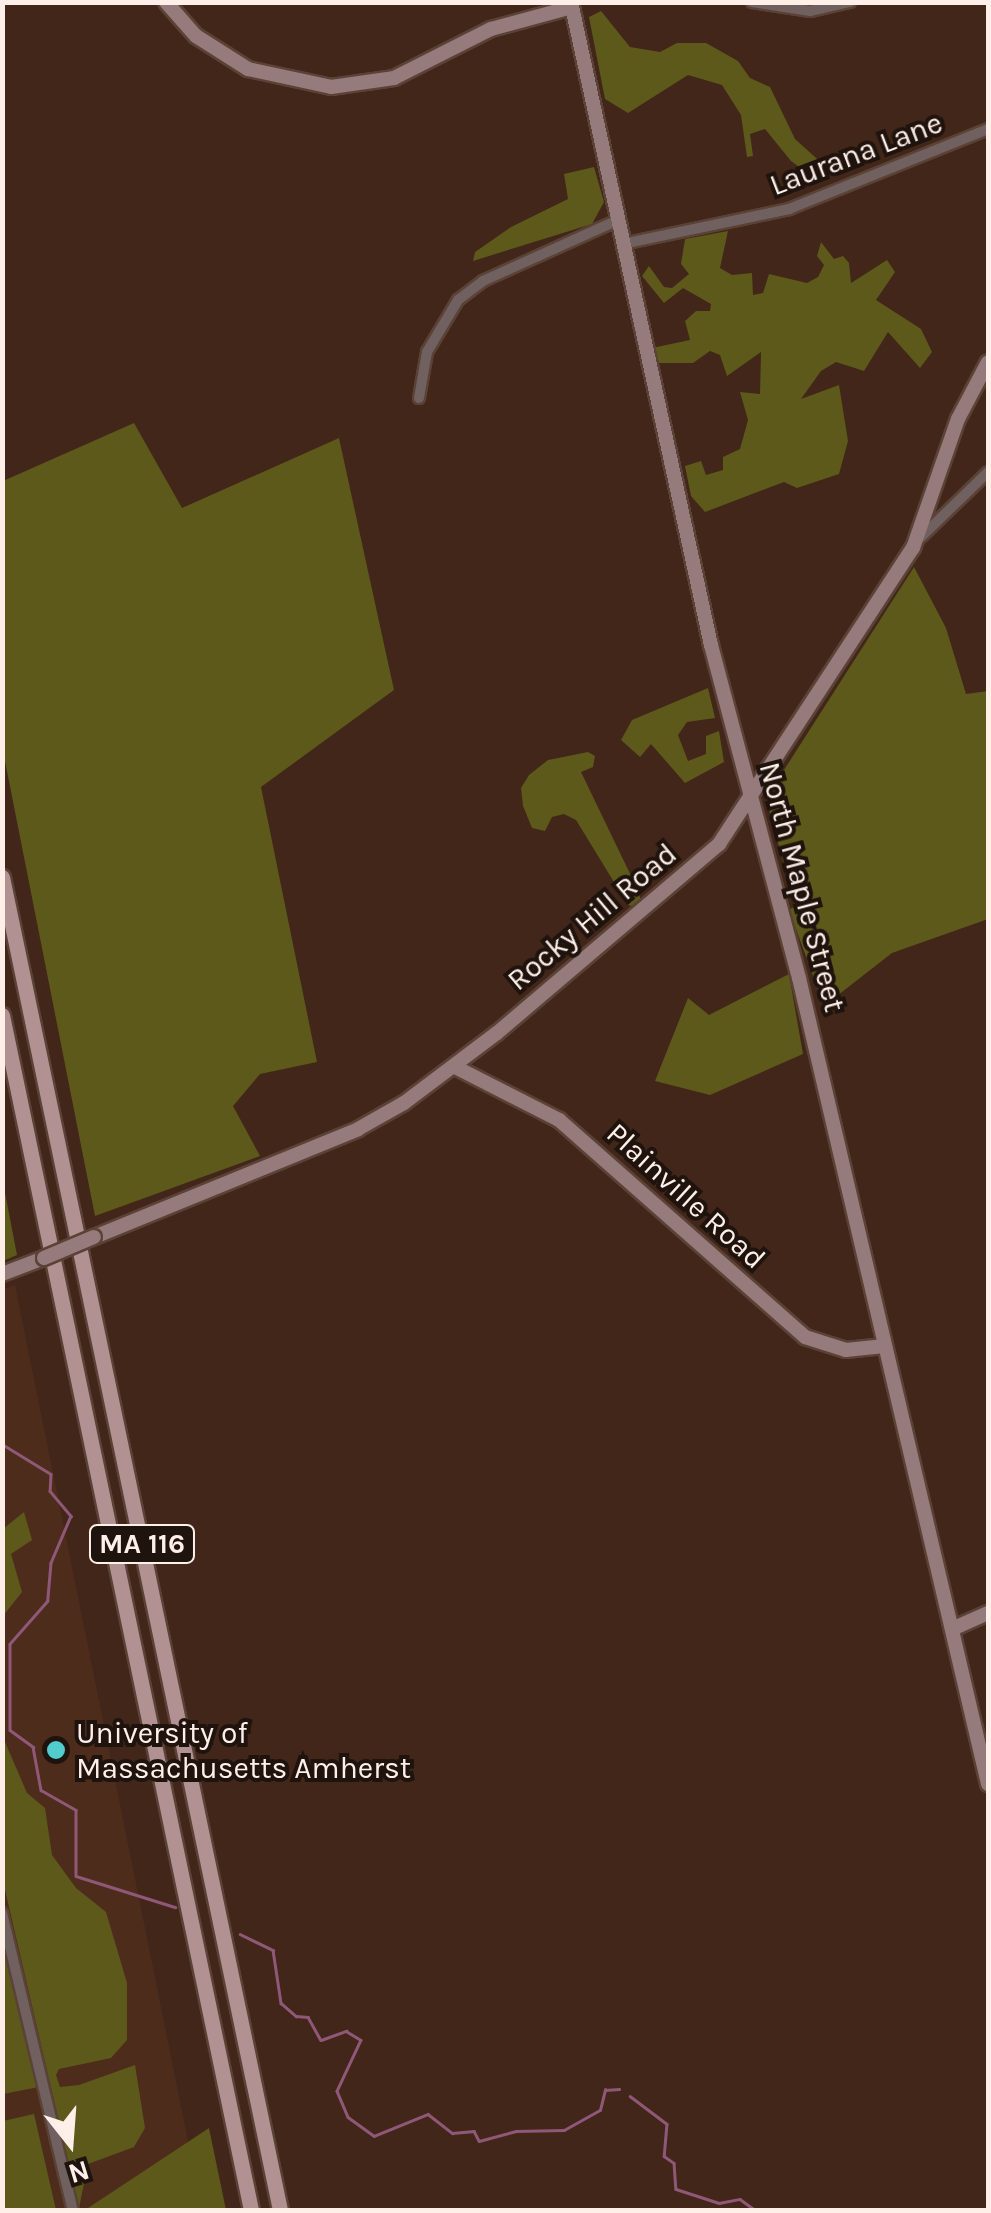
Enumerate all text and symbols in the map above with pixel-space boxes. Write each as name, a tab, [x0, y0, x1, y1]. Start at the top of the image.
street label: Laurana Lane	[765, 105, 947, 203]
street label: North Maple Street	[751, 758, 853, 1016]
street label: Rocky Hill Road	[500, 836, 684, 998]
street label: Plainville Road	[599, 1115, 773, 1277]
road number: MA 116	[87, 1521, 197, 1567]
place label: University of Massachusetts Amherst	[76, 1715, 411, 1786]
marker: University of Massachusetts Amherst	[45, 1739, 67, 1761]
north arrow	[20, 2093, 120, 2193]
text: N	[65, 2153, 93, 2191]

